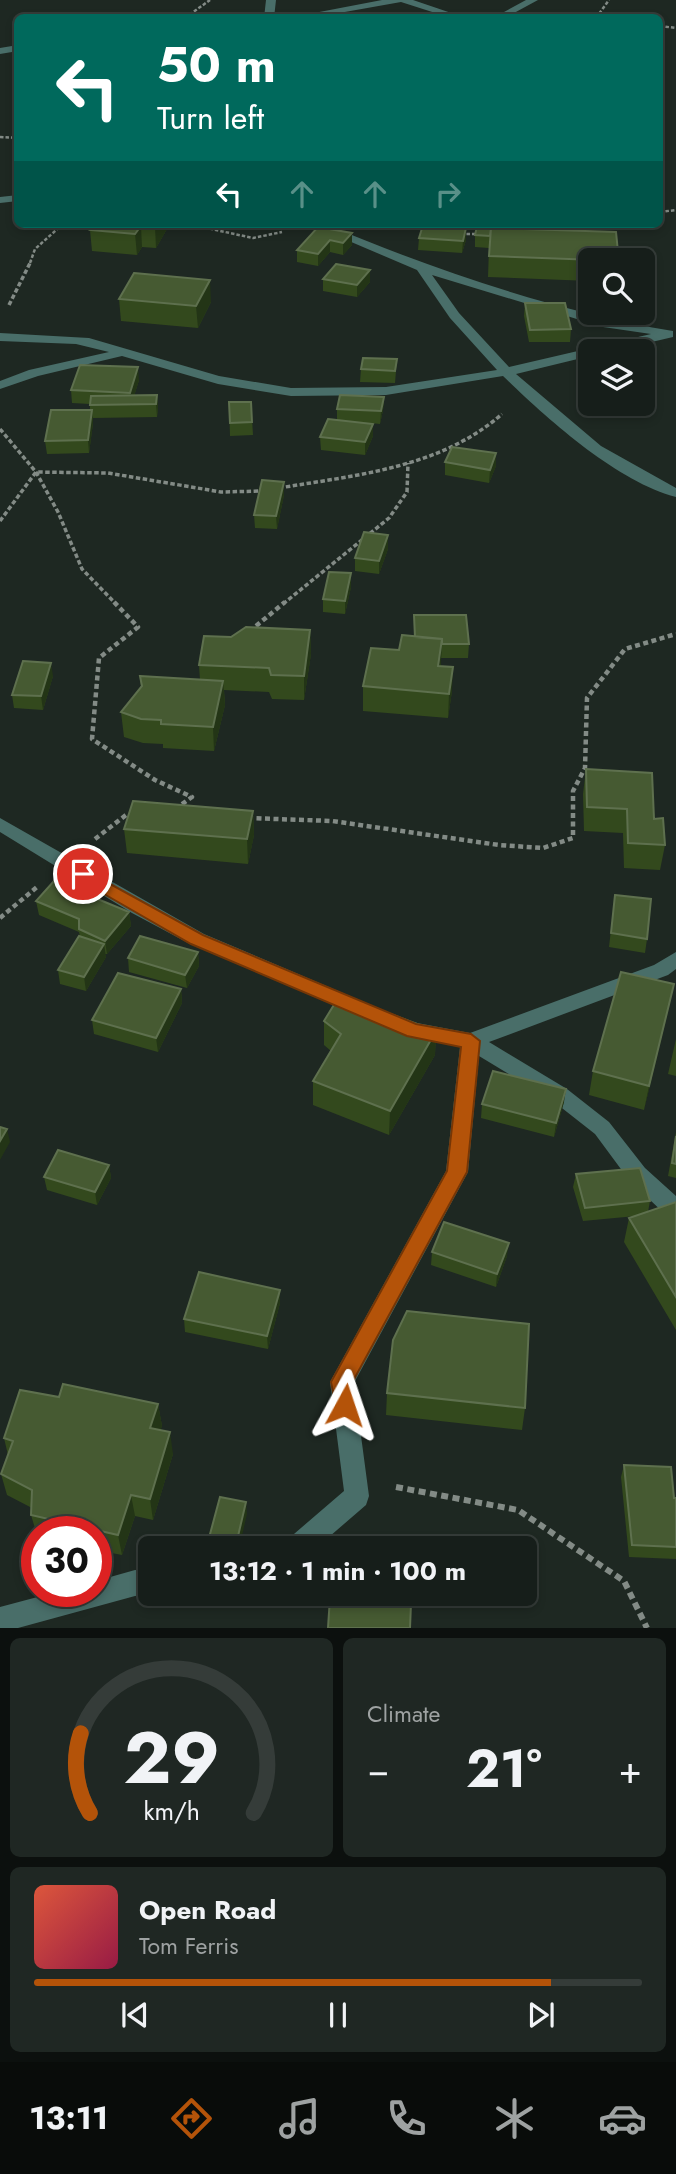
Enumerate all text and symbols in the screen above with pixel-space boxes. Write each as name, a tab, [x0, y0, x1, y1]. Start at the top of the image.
text: 50 m	[157, 30, 276, 100]
icon: left	[42, 42, 133, 133]
text: Turn left	[157, 95, 264, 141]
icon: left	[210, 175, 248, 213]
icon: ahead	[283, 175, 321, 213]
icon: ahead	[356, 175, 394, 213]
icon: right	[429, 175, 467, 213]
map controls	[578, 248, 655, 416]
button: search	[578, 248, 655, 325]
button: layers	[578, 339, 655, 416]
pin	[53, 844, 113, 904]
icon: arrive	[64, 855, 102, 893]
position arrow	[308, 1368, 382, 1442]
speed limit sign: 30	[21, 1516, 112, 1607]
text: 13:12 · 1 min · 100 m	[209, 1552, 466, 1590]
text: Climate	[367, 1697, 440, 1731]
text: 29	[123, 1706, 220, 1811]
text: 21°	[466, 1731, 542, 1807]
text: −	[367, 1742, 389, 1797]
text: +	[619, 1742, 642, 1797]
text: km/h	[143, 1793, 200, 1829]
text: Open Road	[139, 1891, 276, 1929]
text: Tom Ferris	[139, 1929, 238, 1963]
icon: previous	[116, 1996, 154, 2034]
icon: pause	[319, 1996, 357, 2034]
icon: next	[522, 1996, 560, 2034]
icon: directions	[167, 2094, 216, 2143]
icon: music	[275, 2094, 324, 2143]
icon: phone	[382, 2094, 431, 2143]
icon: climate	[490, 2094, 539, 2143]
icon: car	[598, 2094, 647, 2143]
text: 13:11	[29, 2095, 108, 2141]

